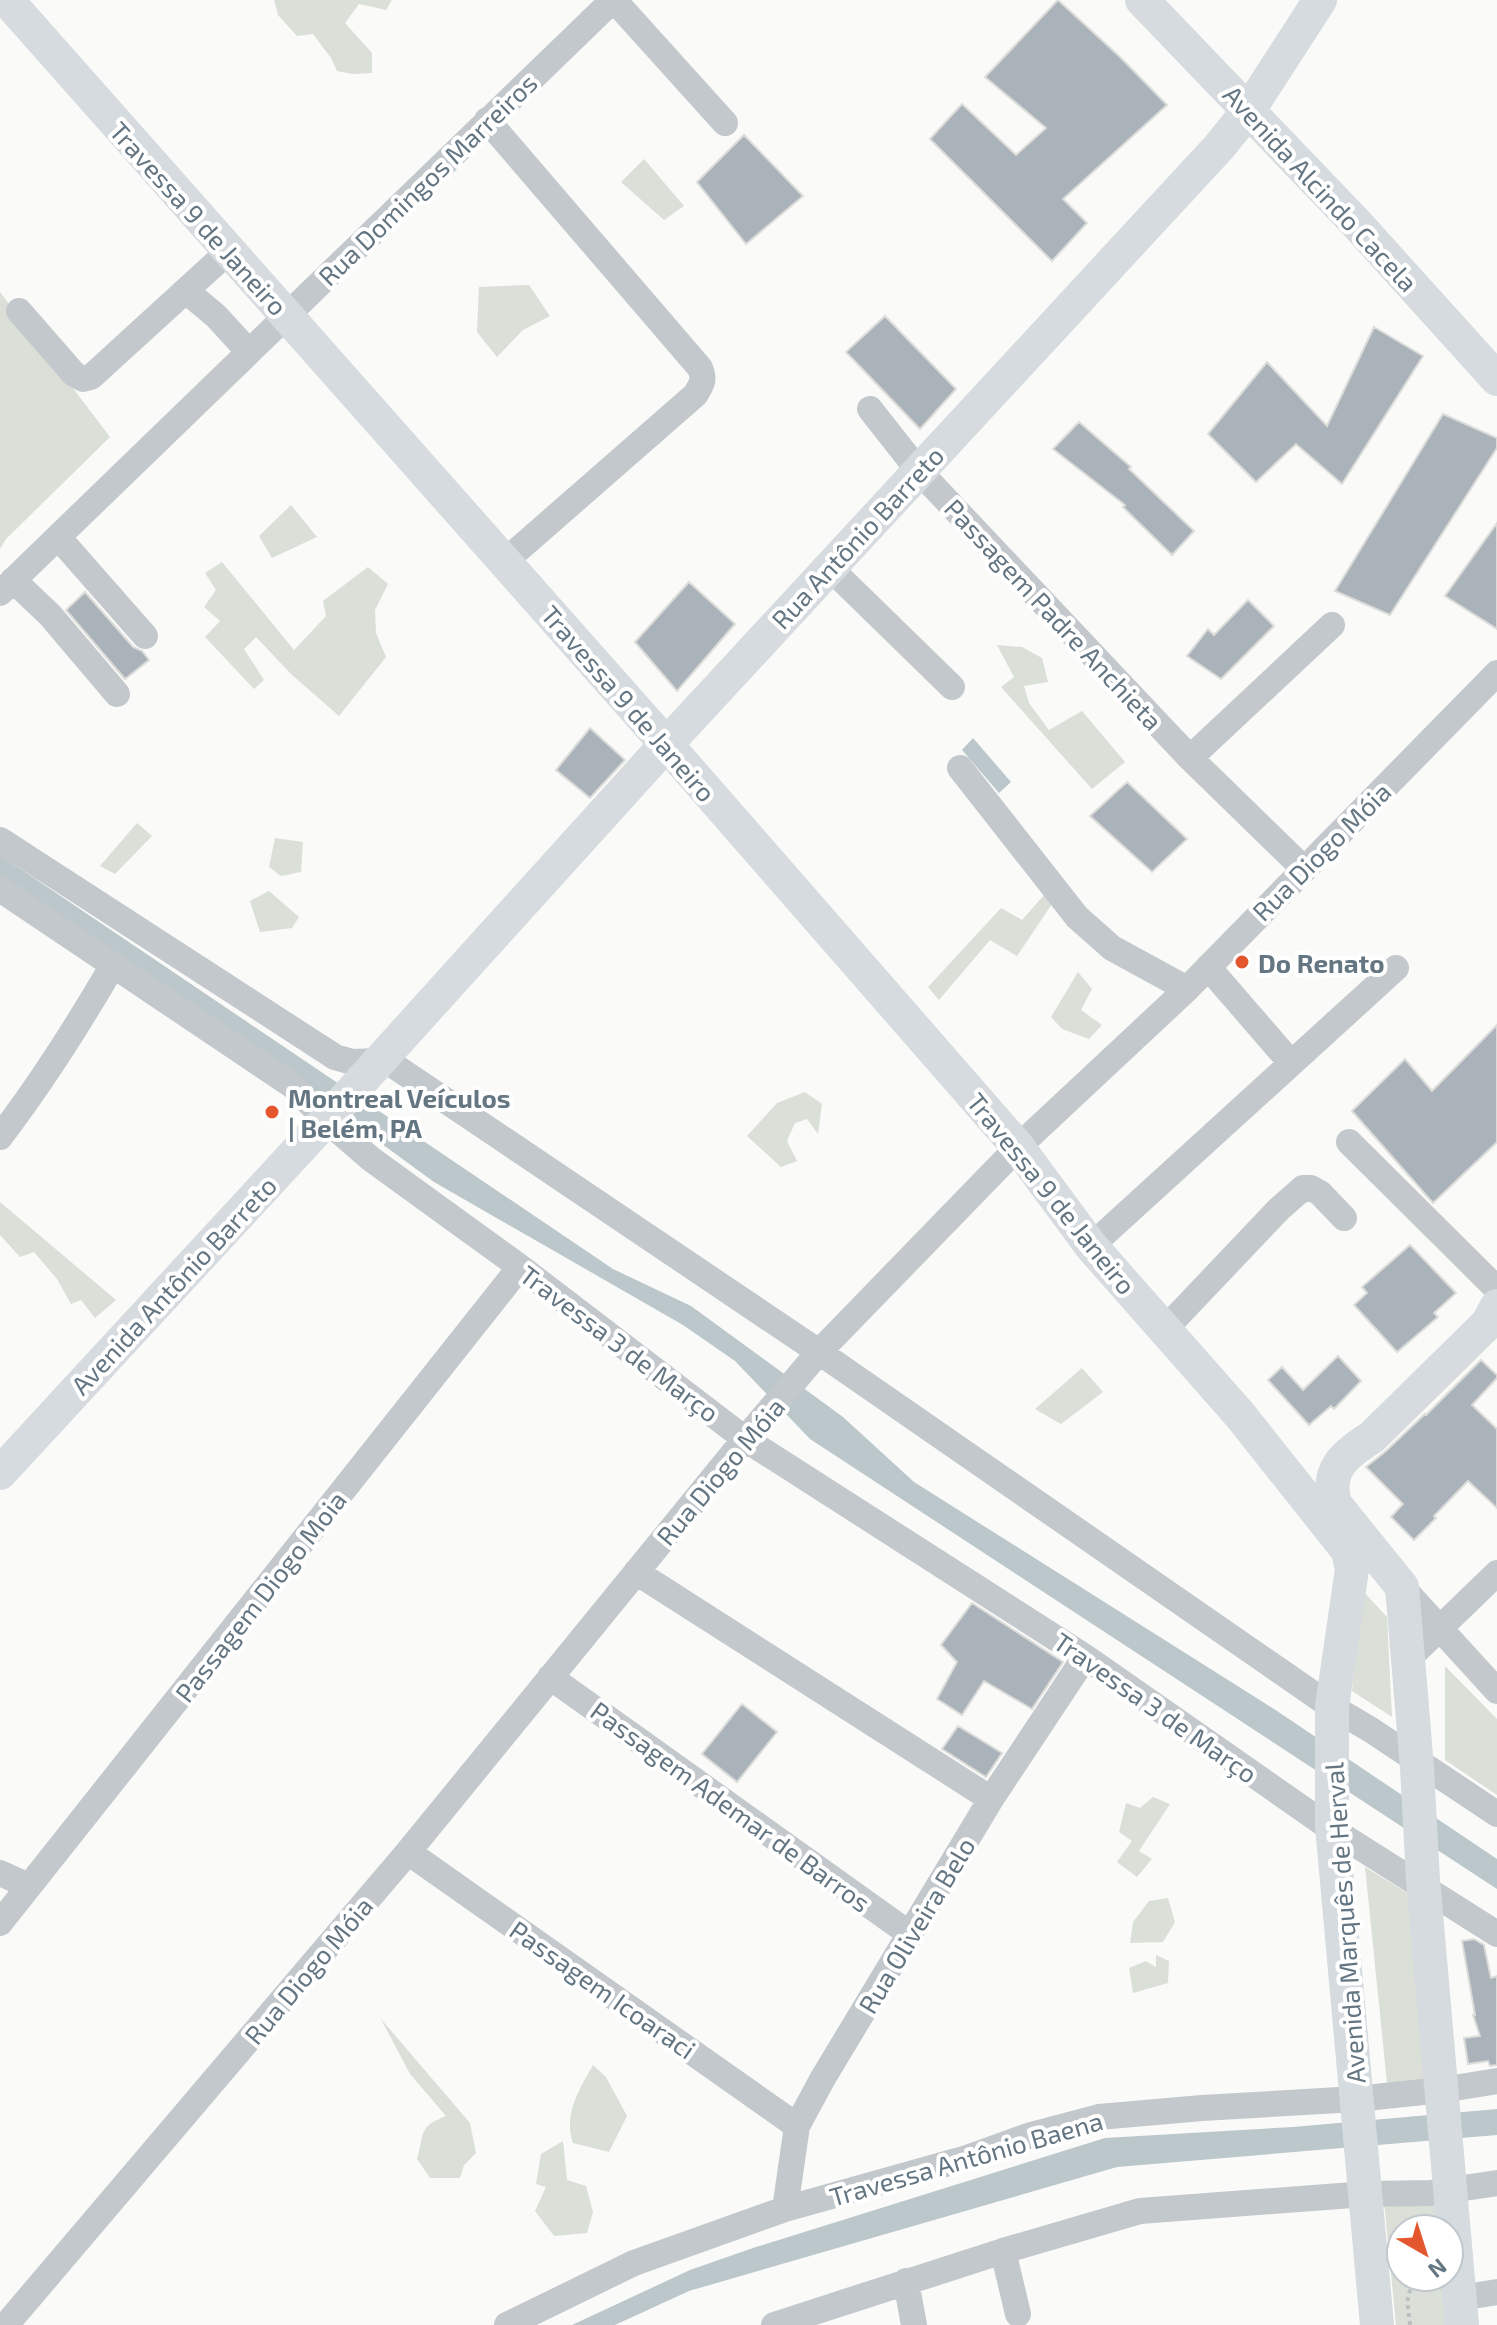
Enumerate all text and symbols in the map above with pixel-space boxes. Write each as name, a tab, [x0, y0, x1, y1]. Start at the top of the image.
street label: Rua Domingos Marreiros	[311, 67, 543, 291]
street label: Avenida Alcindo Cacela	[1217, 79, 1425, 297]
street label: Travessa 9 de Janeiro	[104, 115, 294, 321]
street label: Rua Antônio Barreto	[765, 439, 949, 635]
street label: Passagem Padre Anchieta	[939, 492, 1169, 736]
street label: Travessa 9 de Janeiro	[535, 599, 723, 807]
street label: Rua Diogo Móia	[1245, 775, 1397, 927]
place label: Do Renato	[1258, 947, 1385, 978]
marker: Do Renato	[1233, 953, 1251, 971]
place label: Montreal Veículos | Belém, PA	[288, 1082, 511, 1143]
street label: Travessa 9 de Janeiro	[961, 1086, 1143, 1300]
marker: Montreal Veículos | Belém, PA	[263, 1103, 281, 1121]
street label: Avenida Antônio Barreto	[64, 1170, 282, 1400]
street label: Travessa 3 de Março	[513, 1258, 725, 1429]
street label: Rua Diogo Móia	[649, 1391, 791, 1551]
street label: Passagem Diogo Moia	[168, 1484, 352, 1708]
street label: Travessa 3 de Março	[1047, 1625, 1264, 1790]
street label: Passagem Ademar de Barros	[585, 1694, 877, 1918]
street label: Avenida Marquês de Herval	[1317, 1761, 1371, 2085]
street label: Rua Oliveira Belo	[851, 1831, 981, 2019]
street label: Rua Diogo Móia	[237, 1890, 379, 2050]
street label: Passagem Icoaraci	[504, 1913, 702, 2065]
street label: Travessa Antônio Baena	[826, 2104, 1106, 2212]
north arrow	[1385, 2213, 1465, 2293]
text: N	[1424, 2254, 1453, 2284]

